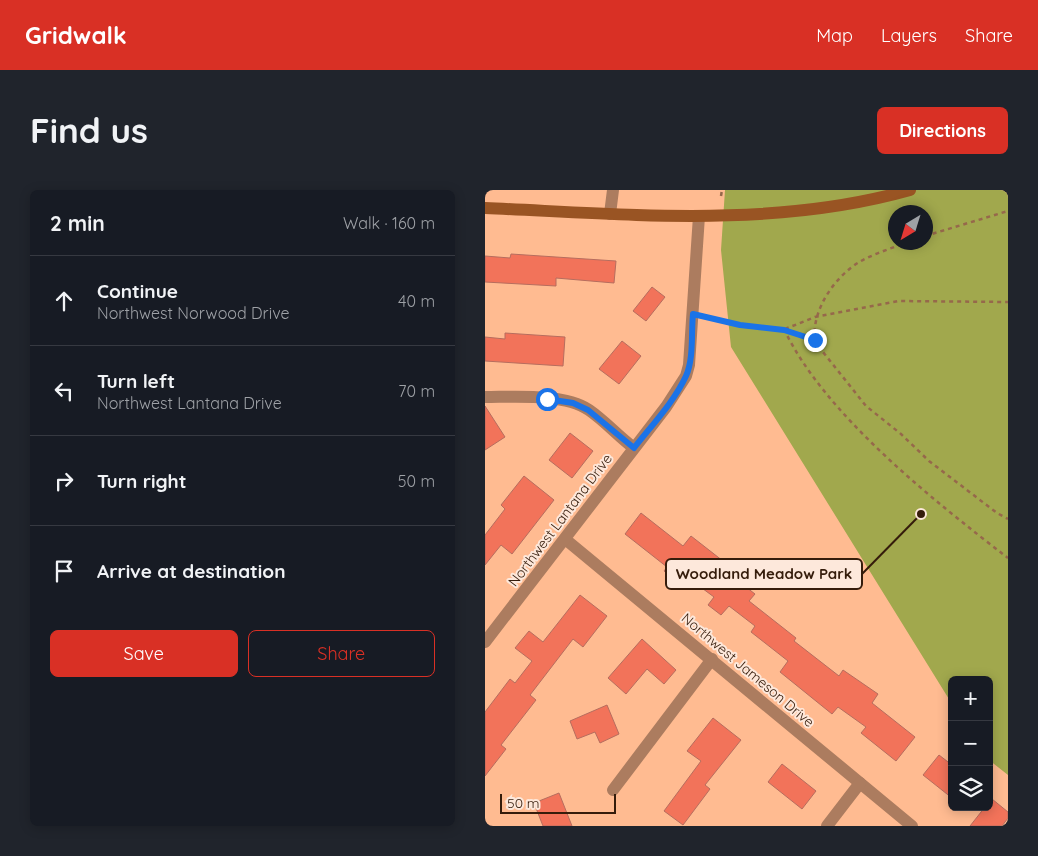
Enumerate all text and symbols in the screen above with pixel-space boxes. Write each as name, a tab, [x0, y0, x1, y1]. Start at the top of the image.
text: Gridwalk	[25, 20, 127, 50]
text: Map	[816, 24, 853, 47]
text: Layers	[881, 24, 937, 47]
text: Share	[965, 24, 1013, 47]
button: Directions	[877, 107, 1008, 154]
text: Find us	[30, 108, 148, 152]
north arrow	[888, 205, 933, 250]
text: 2 min	[50, 210, 105, 236]
text: Walk · 160 m	[343, 213, 435, 233]
text: Continue	[97, 279, 178, 303]
icon: ahead	[50, 287, 78, 315]
text: 40 m	[398, 291, 435, 311]
text: Northwest Norwood Drive	[97, 303, 290, 323]
route end	[804, 329, 827, 352]
text: Turn left	[97, 369, 175, 393]
icon: left	[50, 377, 78, 405]
text: 70 m	[398, 381, 435, 401]
route start	[536, 388, 559, 411]
text: Northwest Lantana Drive	[97, 393, 282, 413]
street label: Northwest Lantana Drive	[504, 450, 616, 590]
icon: right	[50, 467, 78, 495]
text: Turn right	[97, 469, 186, 493]
text: 50 m	[398, 471, 435, 491]
icon: arrive	[50, 557, 78, 585]
text: Arrive at destination	[97, 559, 286, 583]
callout: Woodland Meadow Park	[666, 559, 862, 589]
text: Woodland Meadow Park	[676, 564, 852, 583]
street label: Northwest Jameson Drive	[678, 609, 818, 731]
button: Save	[50, 630, 238, 677]
button: Share	[248, 630, 435, 677]
map controls	[948, 676, 993, 811]
button: +	[948, 676, 993, 721]
button: −	[948, 721, 993, 766]
button: layers	[948, 766, 993, 811]
scale bar	[500, 791, 616, 814]
text: 50 m	[507, 794, 540, 812]

